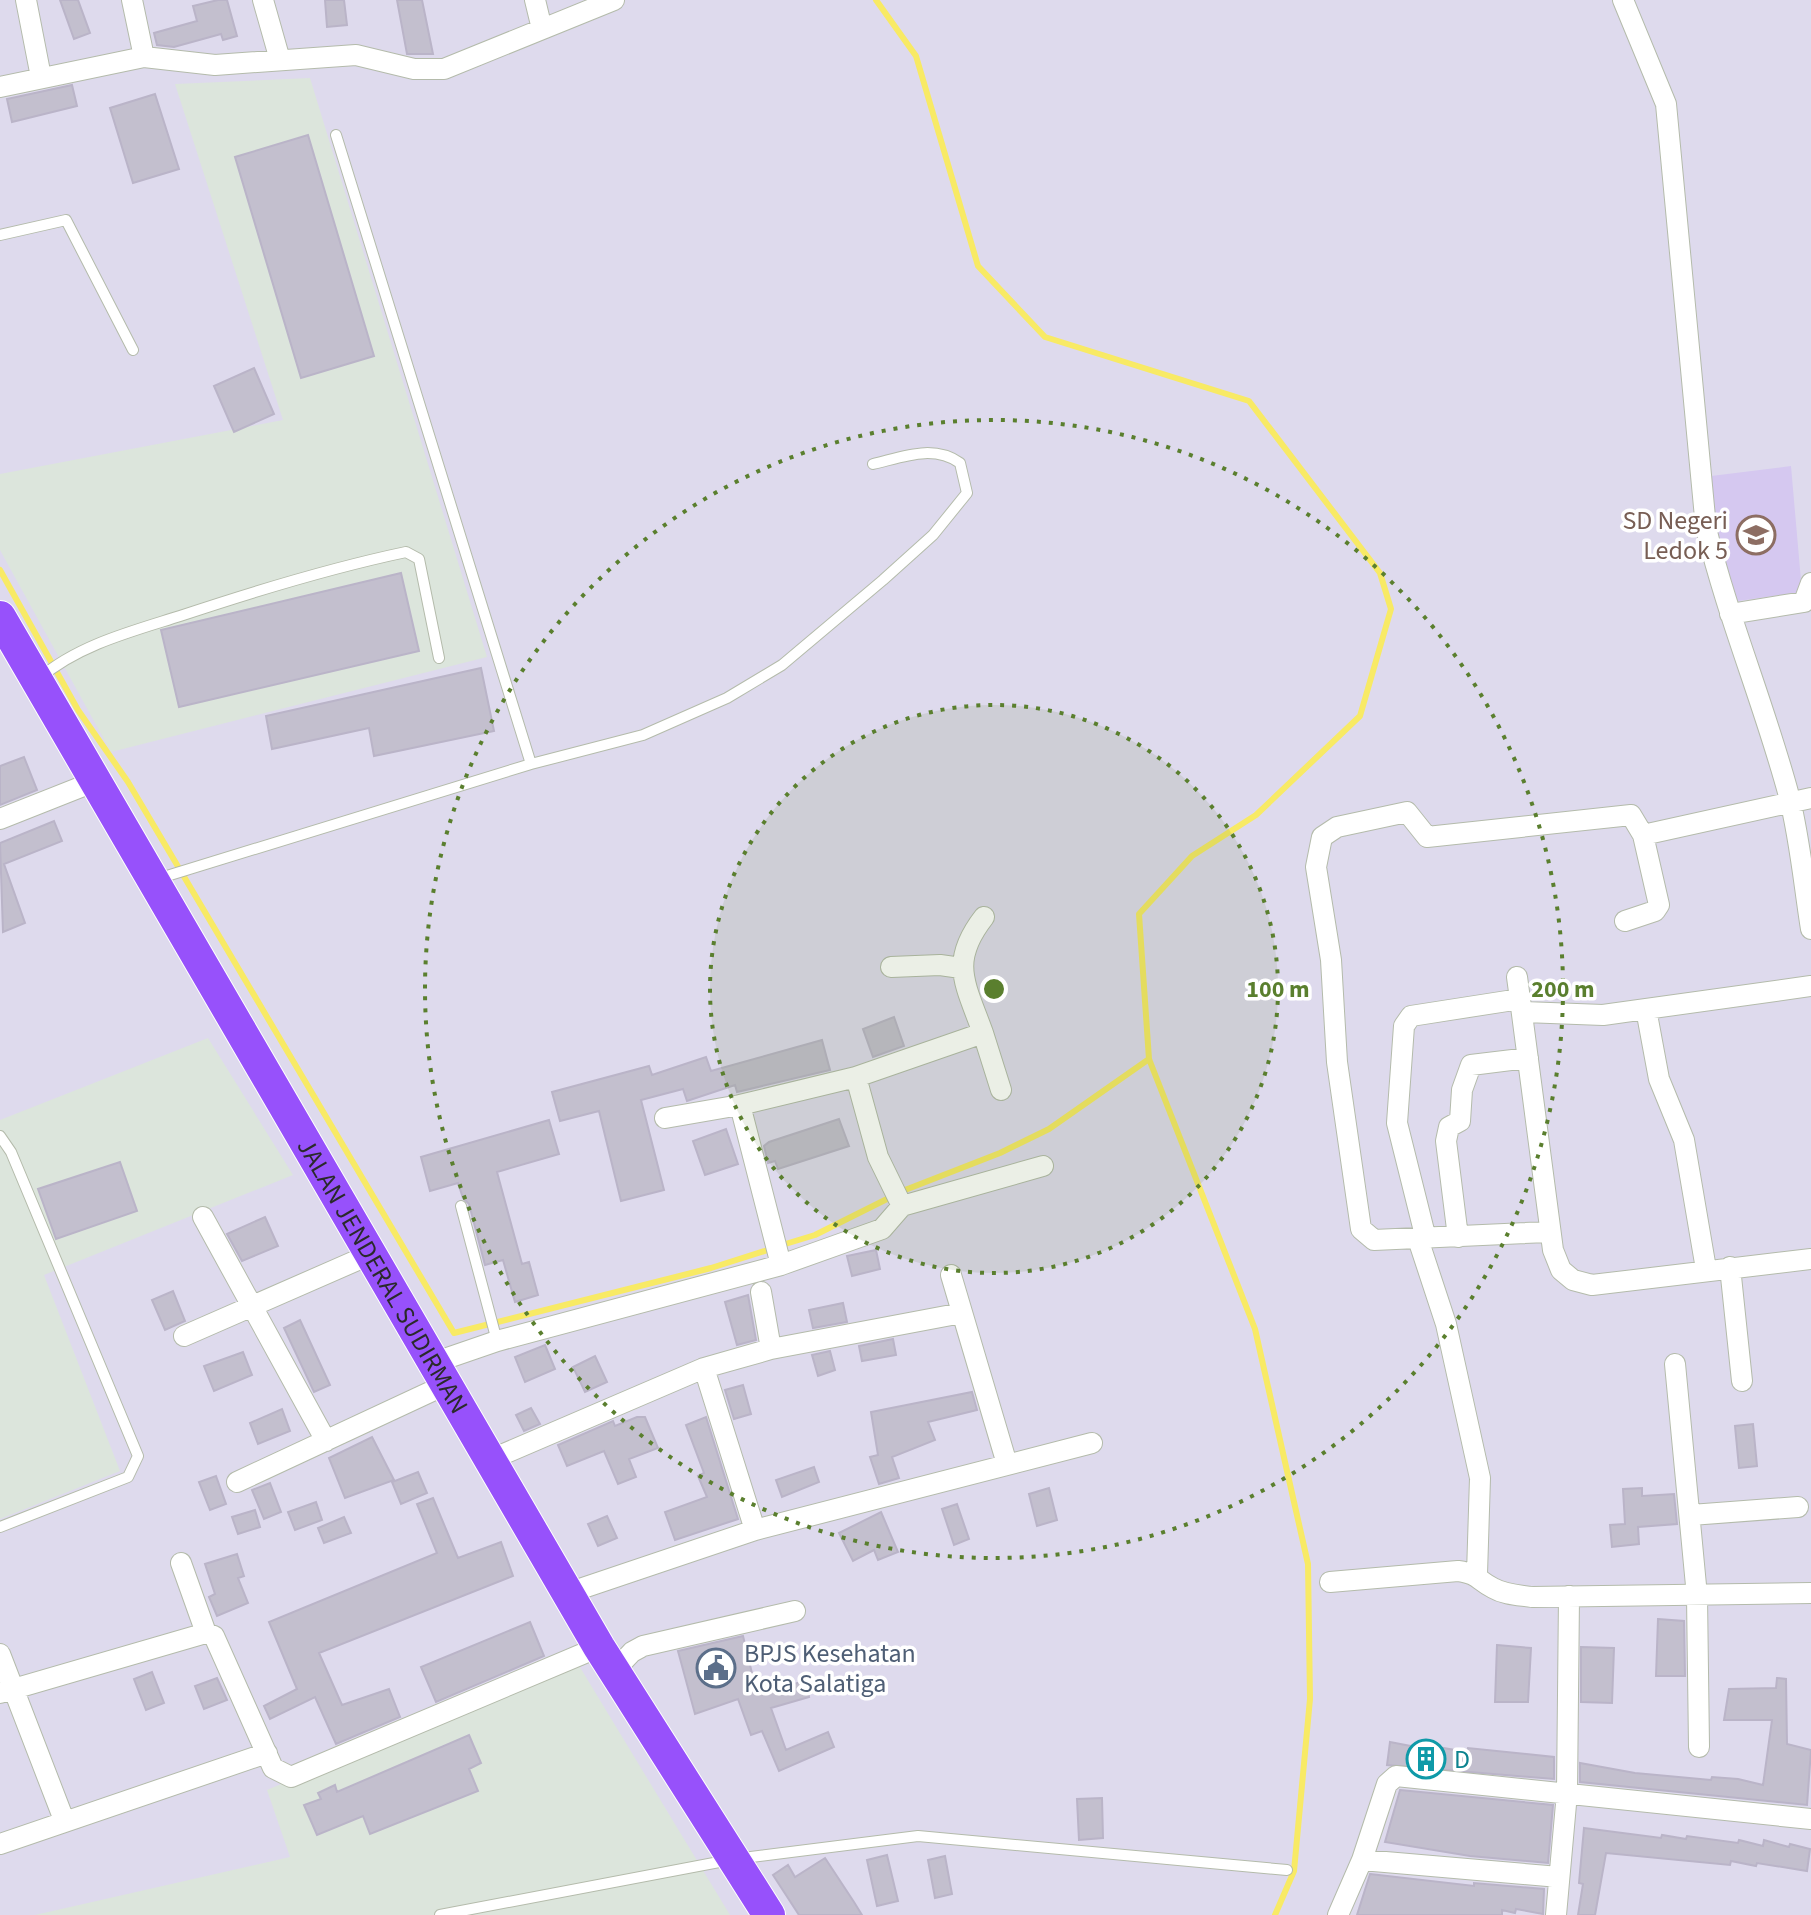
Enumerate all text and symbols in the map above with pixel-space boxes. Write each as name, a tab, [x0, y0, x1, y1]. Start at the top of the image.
place label: SD Negeri Ledok 5	[1622, 502, 1728, 569]
school or university icon: SD Negeri Ledok 5	[1735, 514, 1777, 556]
text: 100 m	[1246, 972, 1310, 1007]
text: 200 m	[1531, 972, 1595, 1007]
centre of rings	[980, 975, 1008, 1003]
street label: JALAN JENDERAL SUDIRMAN	[288, 1131, 478, 1420]
place label: BPJS Kesehatan Kota Salatiga	[744, 1635, 916, 1702]
public building icon: BPJS Kesehatan Kota Salatiga	[695, 1647, 737, 1689]
building icon: D	[1405, 1738, 1447, 1780]
place label: D	[1454, 1741, 1470, 1778]

